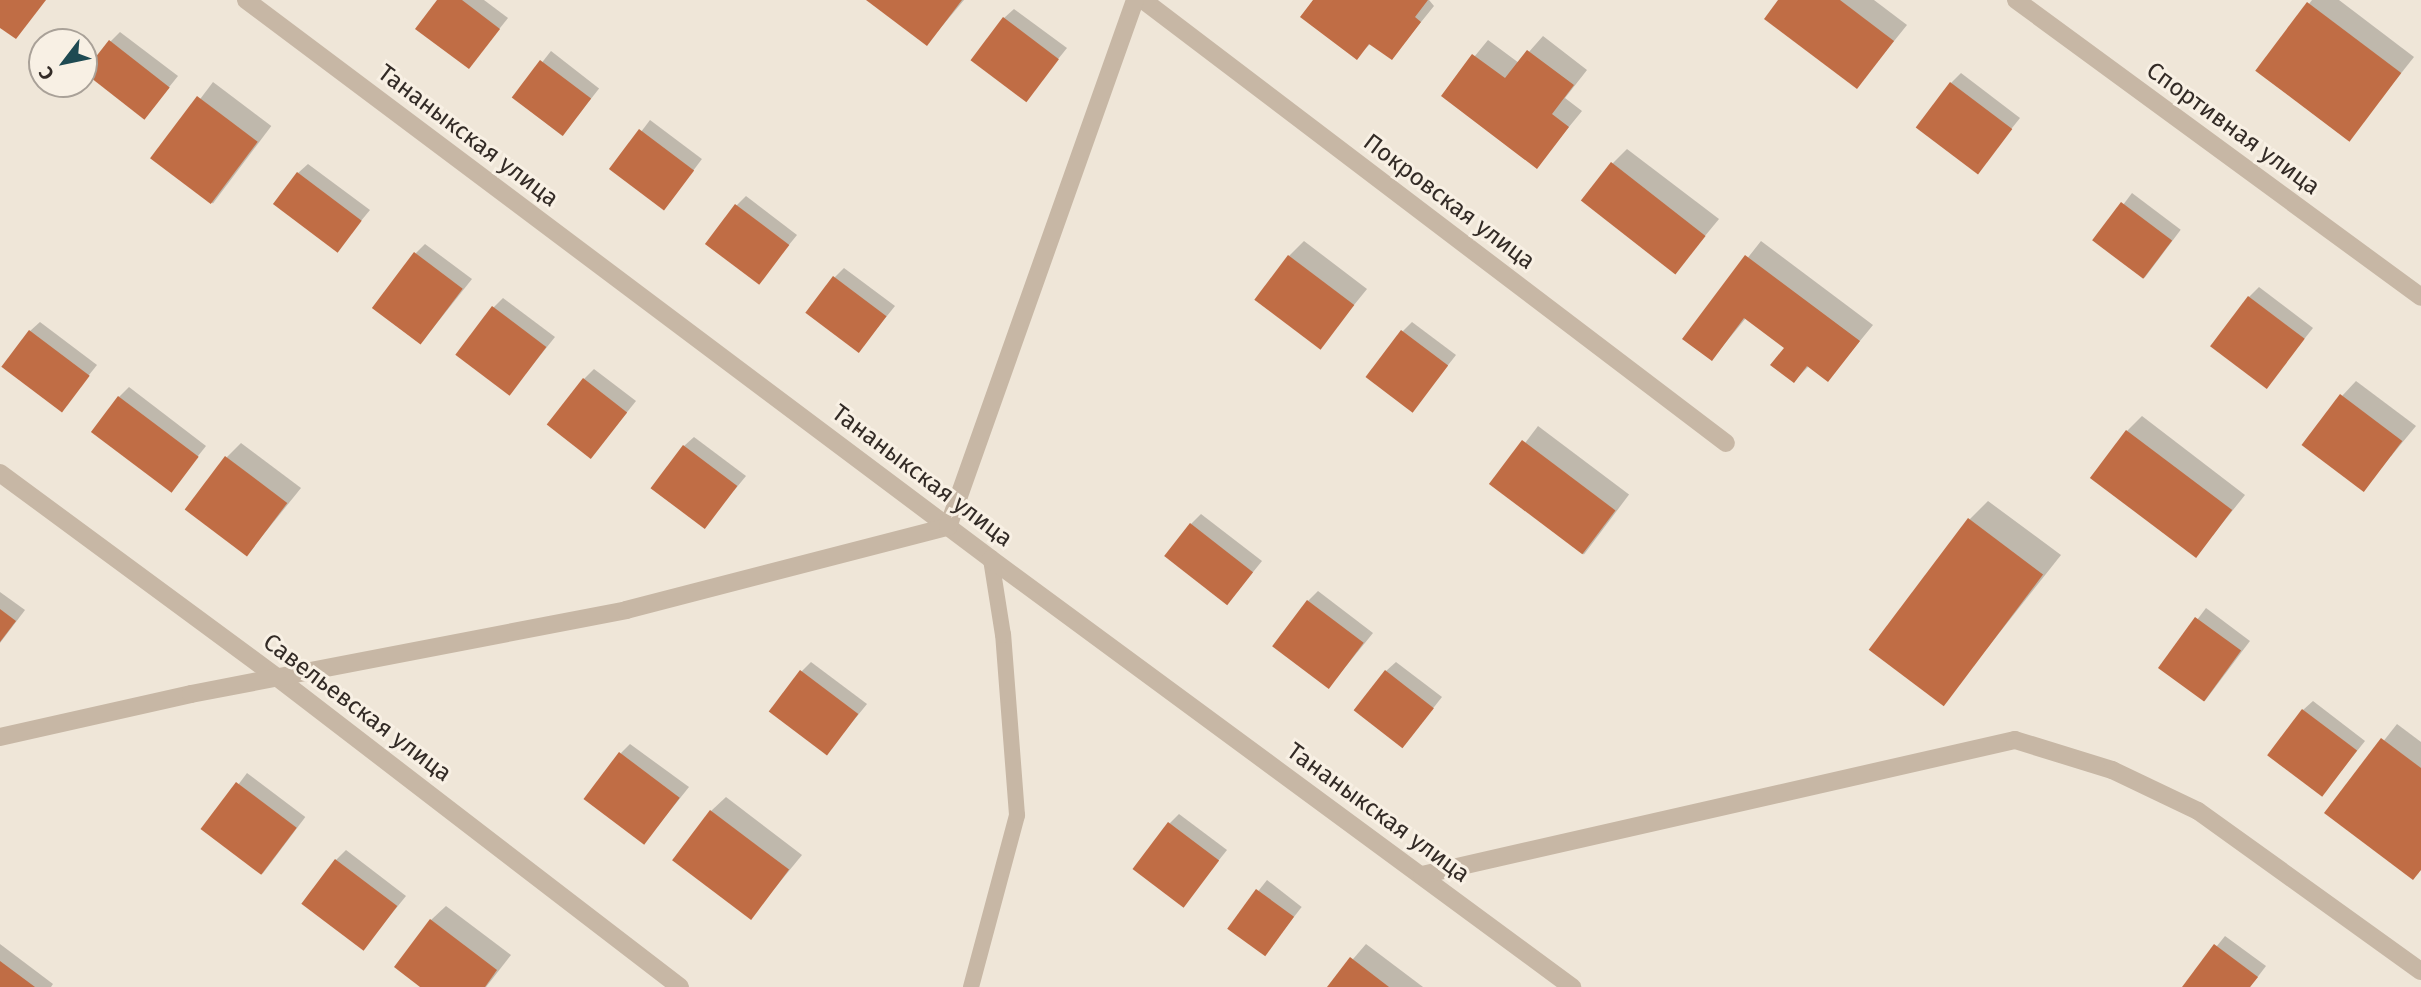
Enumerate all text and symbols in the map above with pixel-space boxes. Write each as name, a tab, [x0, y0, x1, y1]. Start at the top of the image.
north arrow	[28, 28, 98, 98]
street label: Спортивная улица	[2141, 56, 2325, 202]
street label: Тананыкская улица	[372, 59, 564, 213]
text: С	[34, 63, 59, 84]
street label: Покровская улица	[1357, 128, 1541, 276]
street label: Тананыкская улица	[826, 399, 1018, 553]
street label: Савельевская улица	[257, 628, 457, 788]
street label: Тананыкская улица	[1281, 737, 1475, 889]

